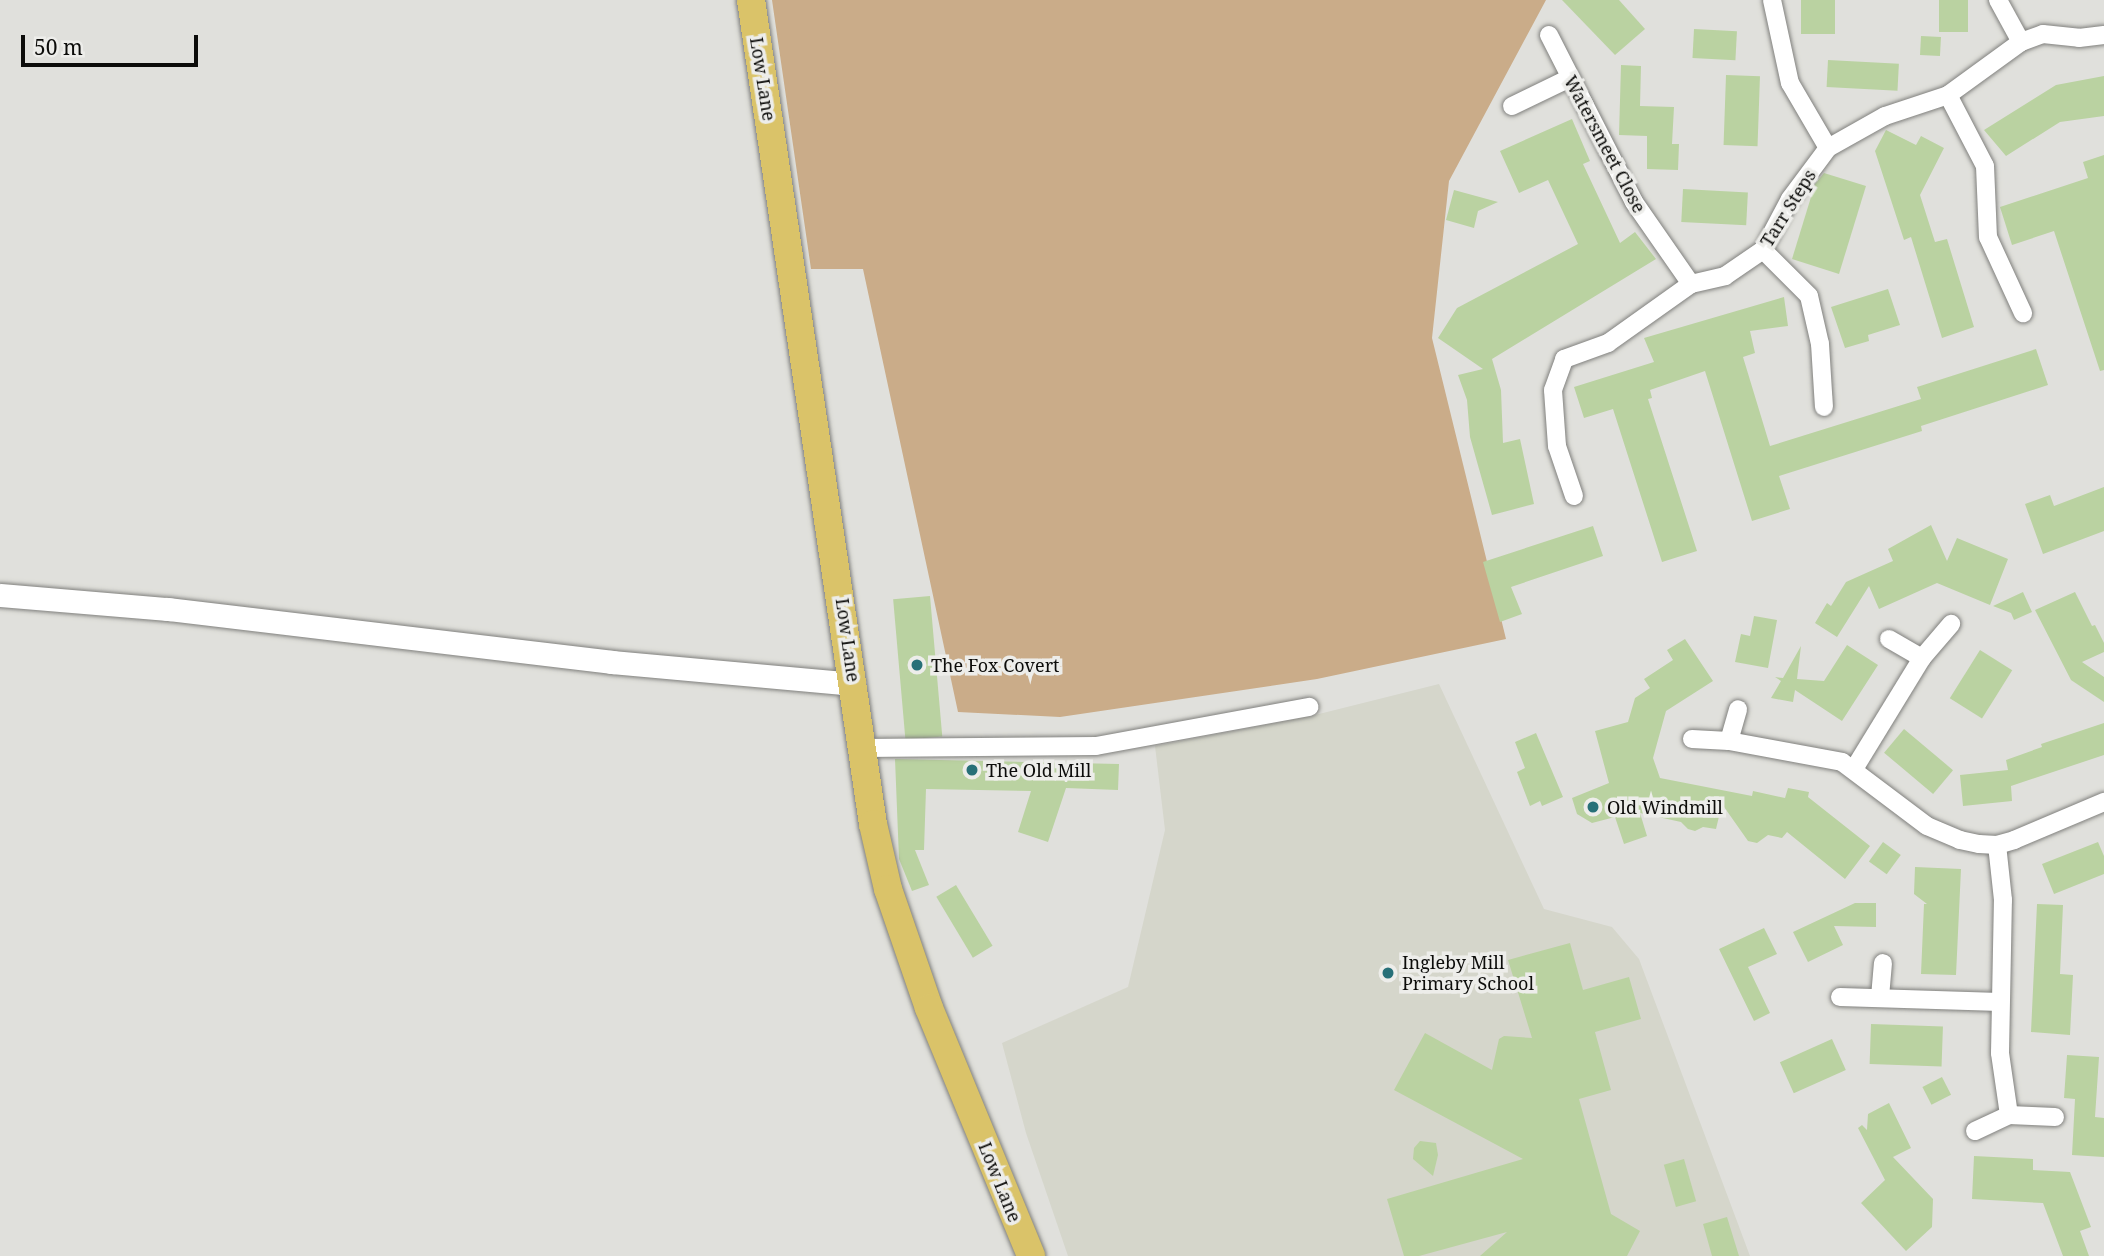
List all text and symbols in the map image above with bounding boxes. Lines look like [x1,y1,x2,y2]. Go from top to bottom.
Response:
scale bar [24,21,201,65]
text: 50 m [34,33,83,61]
street label: Low Lane [746,36,780,122]
street label: Watersmeet Close [1560,72,1650,216]
street label: Tarr Steps [1756,165,1820,251]
street label: Low Lane [831,597,865,683]
place label: The Fox Covert [931,654,1059,676]
marker: The Fox Covert [909,657,925,673]
place label: The Old Mill [986,759,1091,781]
marker: The Old Mill [964,762,980,778]
place label: Old Windmill [1607,796,1723,818]
marker: Old Windmill [1585,799,1601,815]
place label: Ingleby Mill Primary School [1402,952,1534,995]
marker: Ingleby Mill Primary School [1380,965,1396,981]
street label: Low Lane [974,1139,1026,1225]

